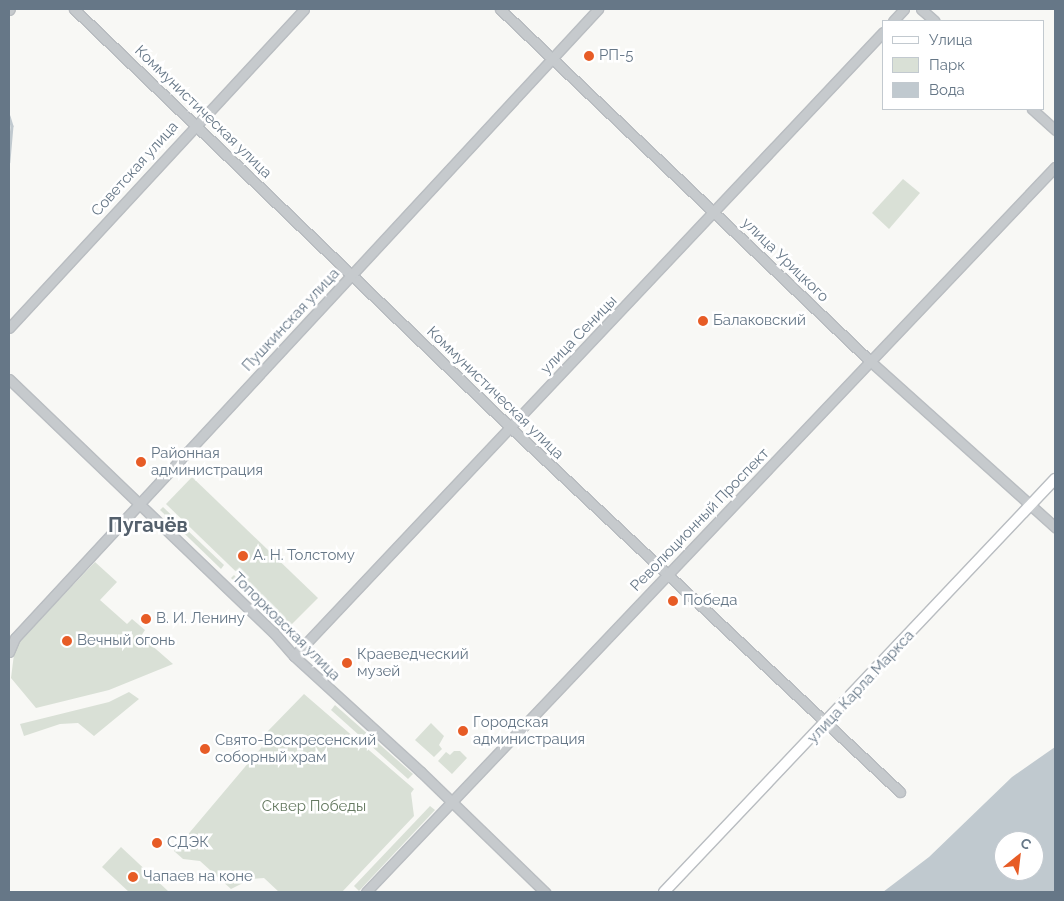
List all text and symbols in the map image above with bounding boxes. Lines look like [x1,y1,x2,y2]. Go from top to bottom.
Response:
legend [882,20,1044,110]
text: Улица [929,31,973,49]
street label: Коммунистическая улица [131,42,275,182]
place label: РП-5 [599,47,634,65]
marker: РП-5 [583,50,595,62]
text: Парк [929,56,965,74]
text: Вода [929,81,965,99]
street label: Советская улица [88,118,182,220]
street label: улица Урицкого [738,214,832,306]
street label: Пушкинская улица [239,265,343,375]
street label: улица Сеницы [537,292,621,378]
place label: Балаковский [713,312,806,330]
marker: Балаковский [697,315,709,327]
street label: Коммунистическая улица [423,323,567,463]
place label: Районная администрация [151,444,263,479]
street label: Революционный Проспект [627,445,773,595]
marker: Районная администрация [135,456,147,468]
district label: Пугачёв [108,513,188,537]
place label: А. Н. Толстому [253,547,355,565]
marker: А. Н. Толстому [237,550,249,562]
street label: Топорковская улица [228,569,344,685]
place label: Победа [683,592,737,610]
marker: Победа [667,595,679,607]
place label: В. И. Ленину [156,610,245,628]
marker: В. И. Ленину [140,613,152,625]
street label: улица Карла Маркса [804,627,918,747]
place label: Вечный огонь [77,632,175,650]
marker: Вечный огонь [61,635,73,647]
place label: Краеведческий музей [357,645,469,680]
marker: Краеведческий музей [341,657,353,669]
place label: Городская администрация [473,713,585,748]
marker: Городская администрация [457,725,469,737]
place label: Свято-Воскресенский соборный храм [215,731,376,766]
marker: Свято-Воскресенский соборный храм [199,743,211,755]
park label: Сквер Победы [262,798,366,816]
north arrow [994,831,1044,881]
place label: СДЭК [167,834,209,852]
text: С [1018,834,1034,853]
marker: СДЭК [151,837,163,849]
place label: Чапаев на коне [143,868,253,886]
marker: Чапаев на коне [127,871,139,883]

